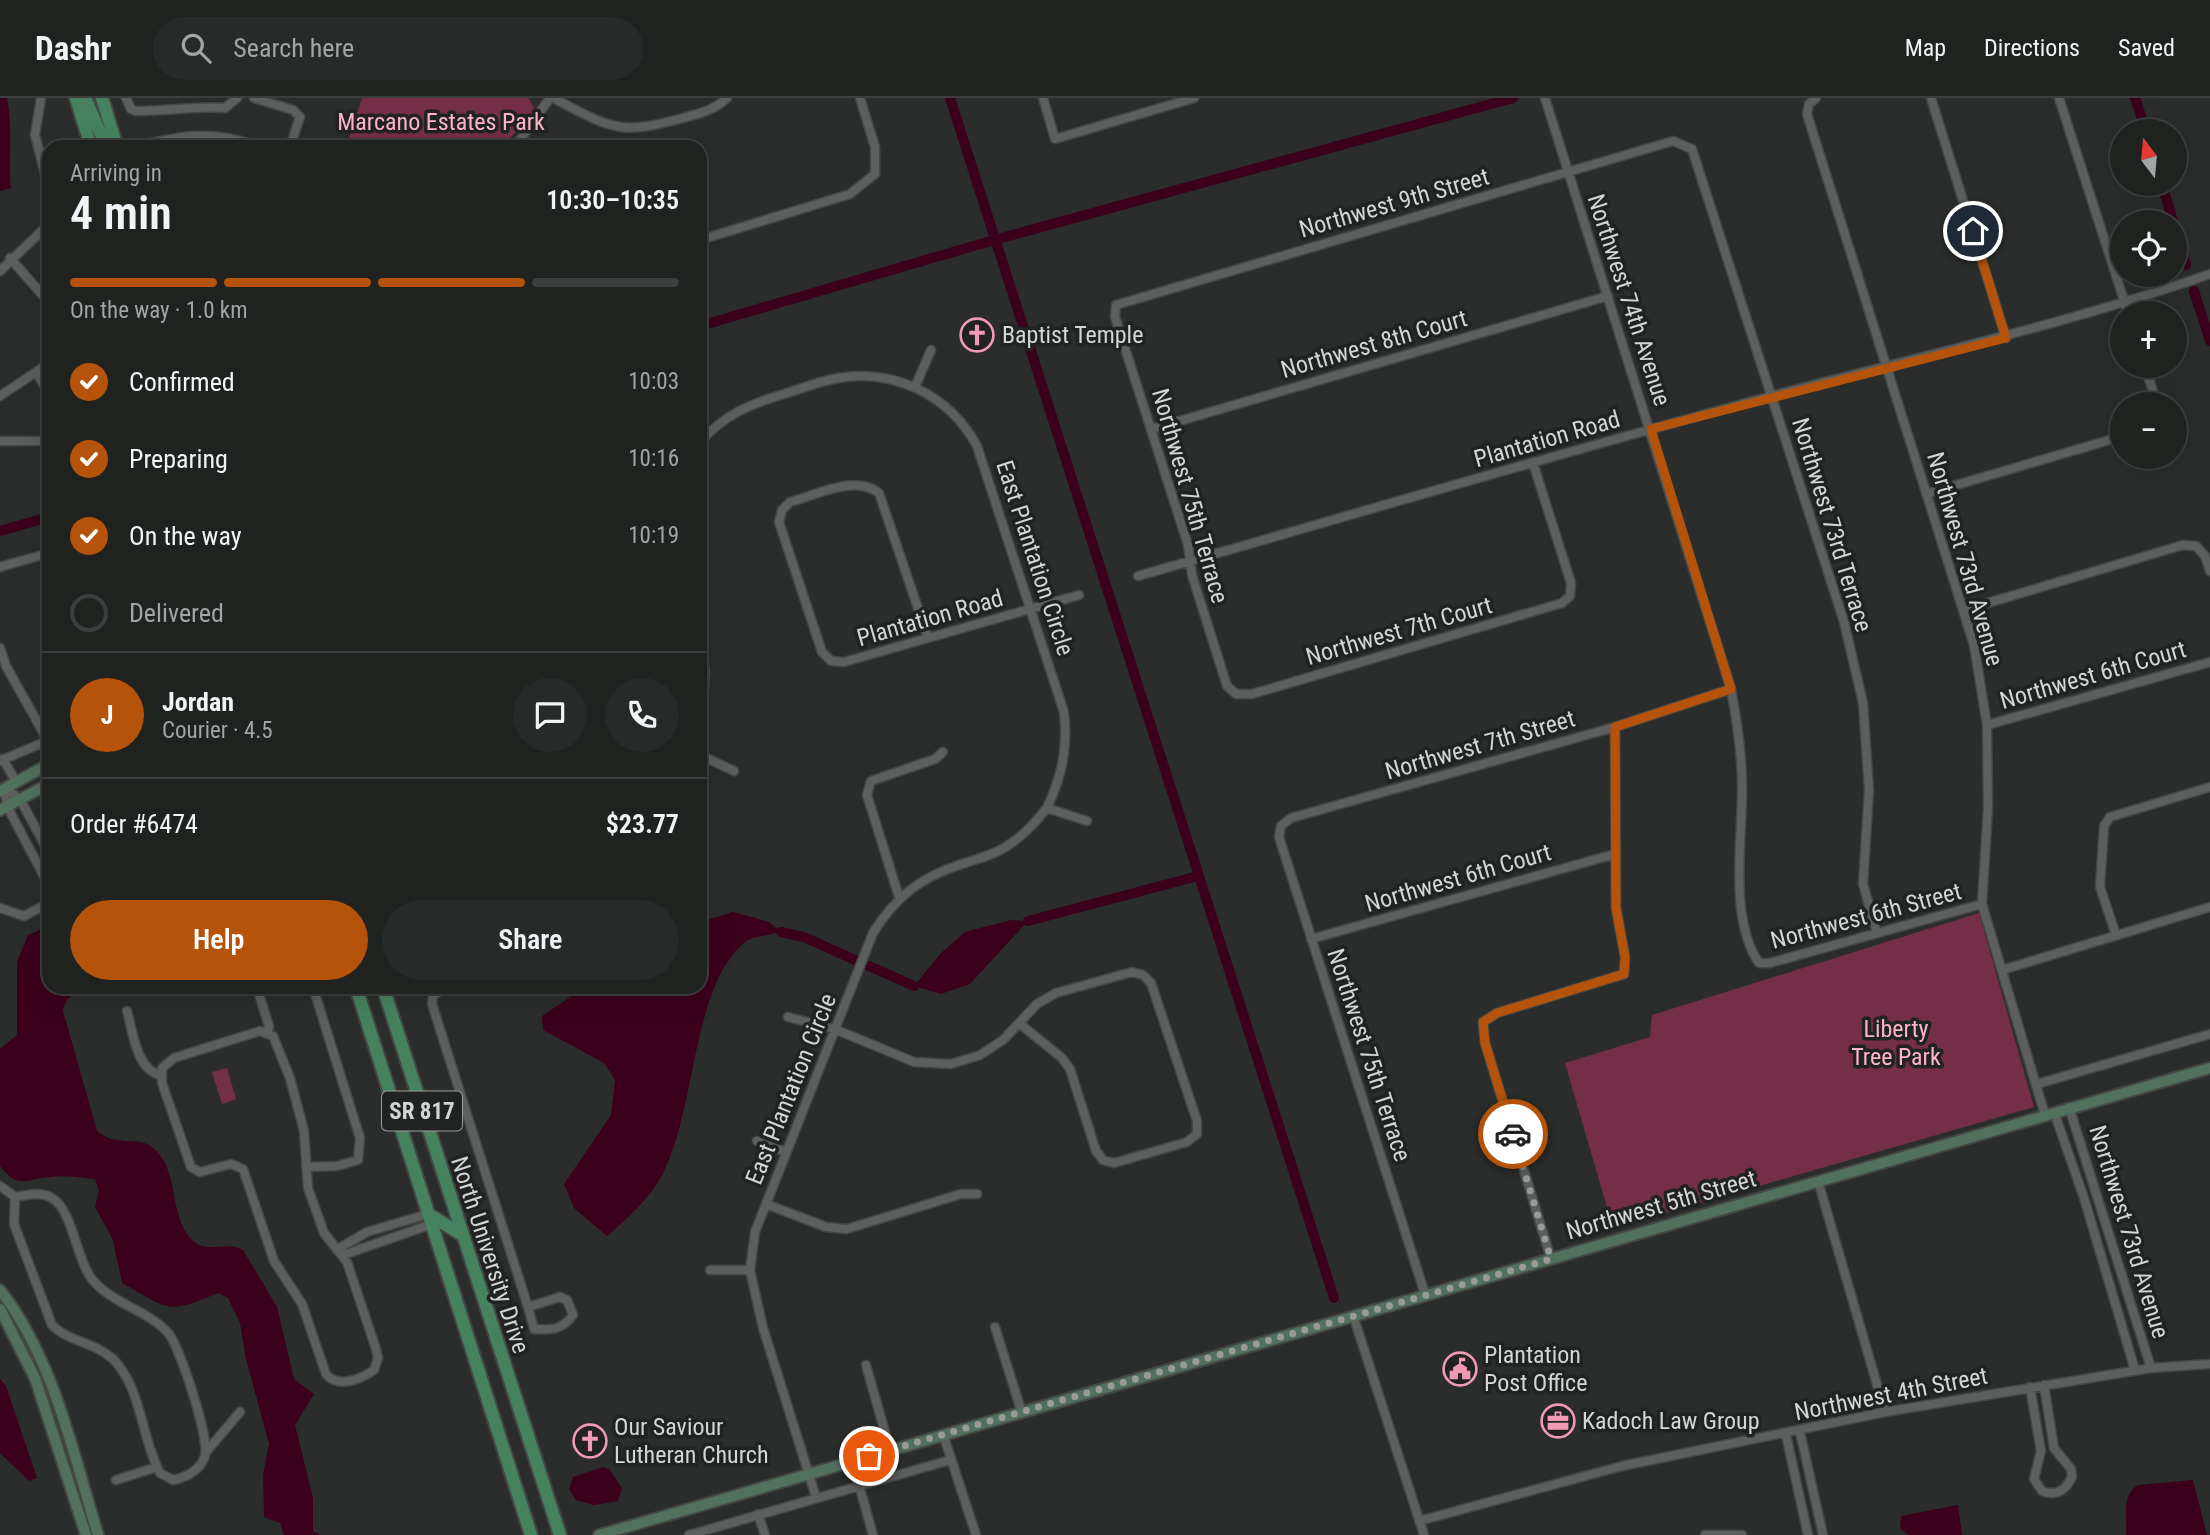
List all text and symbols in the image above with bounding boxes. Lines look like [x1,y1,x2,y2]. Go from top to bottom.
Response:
search box [153,17,643,80]
text: Dashr [35,29,111,68]
icon: search [177,29,215,67]
text: Search here [233,33,354,63]
text: Map [1905,34,1946,62]
text: Directions [1984,34,2080,62]
text: Saved [2118,34,2175,62]
park label: Marcano Estates Park [337,108,545,136]
north arrow [2110,119,2188,196]
map controls [2110,119,2187,469]
text: Arriving in [70,160,162,187]
street label: Northwest 9th Street [1296,163,1492,243]
text: 10:30–10:35 [546,185,679,215]
text: 4 min [70,186,172,240]
street label: Northwest 74th Avenue [1582,191,1676,409]
pin [1943,201,2003,261]
button: locate [2110,210,2187,287]
icon: home [1954,212,1992,250]
text: On the way · 1.0 km [70,297,248,324]
button: + [2110,301,2187,378]
street label: Northwest 8th Court [1278,304,1470,384]
church icon: Baptist Temple [958,316,996,354]
place label: Baptist Temple [1002,321,1143,349]
icon: check [70,363,108,401]
text: Confirmed [129,367,235,397]
text: 10:03 [628,368,679,395]
street label: Northwest 75th Terrace [1146,385,1234,607]
button: − [2110,392,2187,469]
street label: Plantation Road [1471,405,1623,473]
street label: Northwest 73rd Terrace [1786,415,1878,635]
icon: check [70,440,108,478]
text: Preparing [129,444,228,474]
text: 10:16 [628,445,679,472]
street label: Northwest 73rd Avenue [1921,449,2009,669]
street label: East Plantation Circle [990,457,1080,659]
icon: check [70,517,108,555]
text: On the way [129,521,242,551]
text: 10:19 [628,522,679,549]
street label: Plantation Road [854,584,1006,652]
street label: Northwest 7th Court [1303,591,1495,671]
text: Delivered [129,598,224,628]
street label: Northwest 6th Court [1997,635,2189,715]
button: chat [513,678,587,752]
button: phone [605,678,679,752]
text: Jordan [162,687,234,717]
text: J [101,700,113,730]
street label: Northwest 7th Street [1382,705,1578,785]
text: Courier · 4.5 [162,717,273,744]
text: Order #6474 [70,809,198,839]
text: $23.77 [606,809,679,839]
street label: Northwest 6th Court [1362,838,1554,918]
street label: Northwest 6th Street [1768,877,1964,955]
button: Help [70,900,368,980]
button: Share [382,900,679,980]
street label: Northwest 75th Terrace [1321,945,1417,1165]
street label: East Plantation Circle [740,989,842,1189]
park label: Liberty Tree Park [1851,1015,1941,1071]
road number: SR 817 [382,1092,462,1130]
courier [1478,1099,1548,1169]
icon: car [1494,1115,1532,1153]
street label: Northwest 73rd Avenue [2083,1122,2175,1342]
street label: North University Drive [445,1153,535,1357]
street label: Northwest 5th Street [1563,1165,1759,1245]
place label: Plantation Post Office [1484,1341,1587,1397]
public building icon: Plantation Post Office [1441,1350,1479,1388]
street label: Northwest 4th Street [1792,1362,1990,1426]
office icon: Kadoch Law Group [1539,1402,1577,1440]
place label: Kadoch Law Group [1582,1407,1759,1435]
place label: Our Saviour Lutheran Church [614,1413,768,1469]
church icon: Our Saviour Lutheran Church [571,1422,609,1460]
pin [839,1426,899,1486]
icon: bag [850,1437,888,1475]

